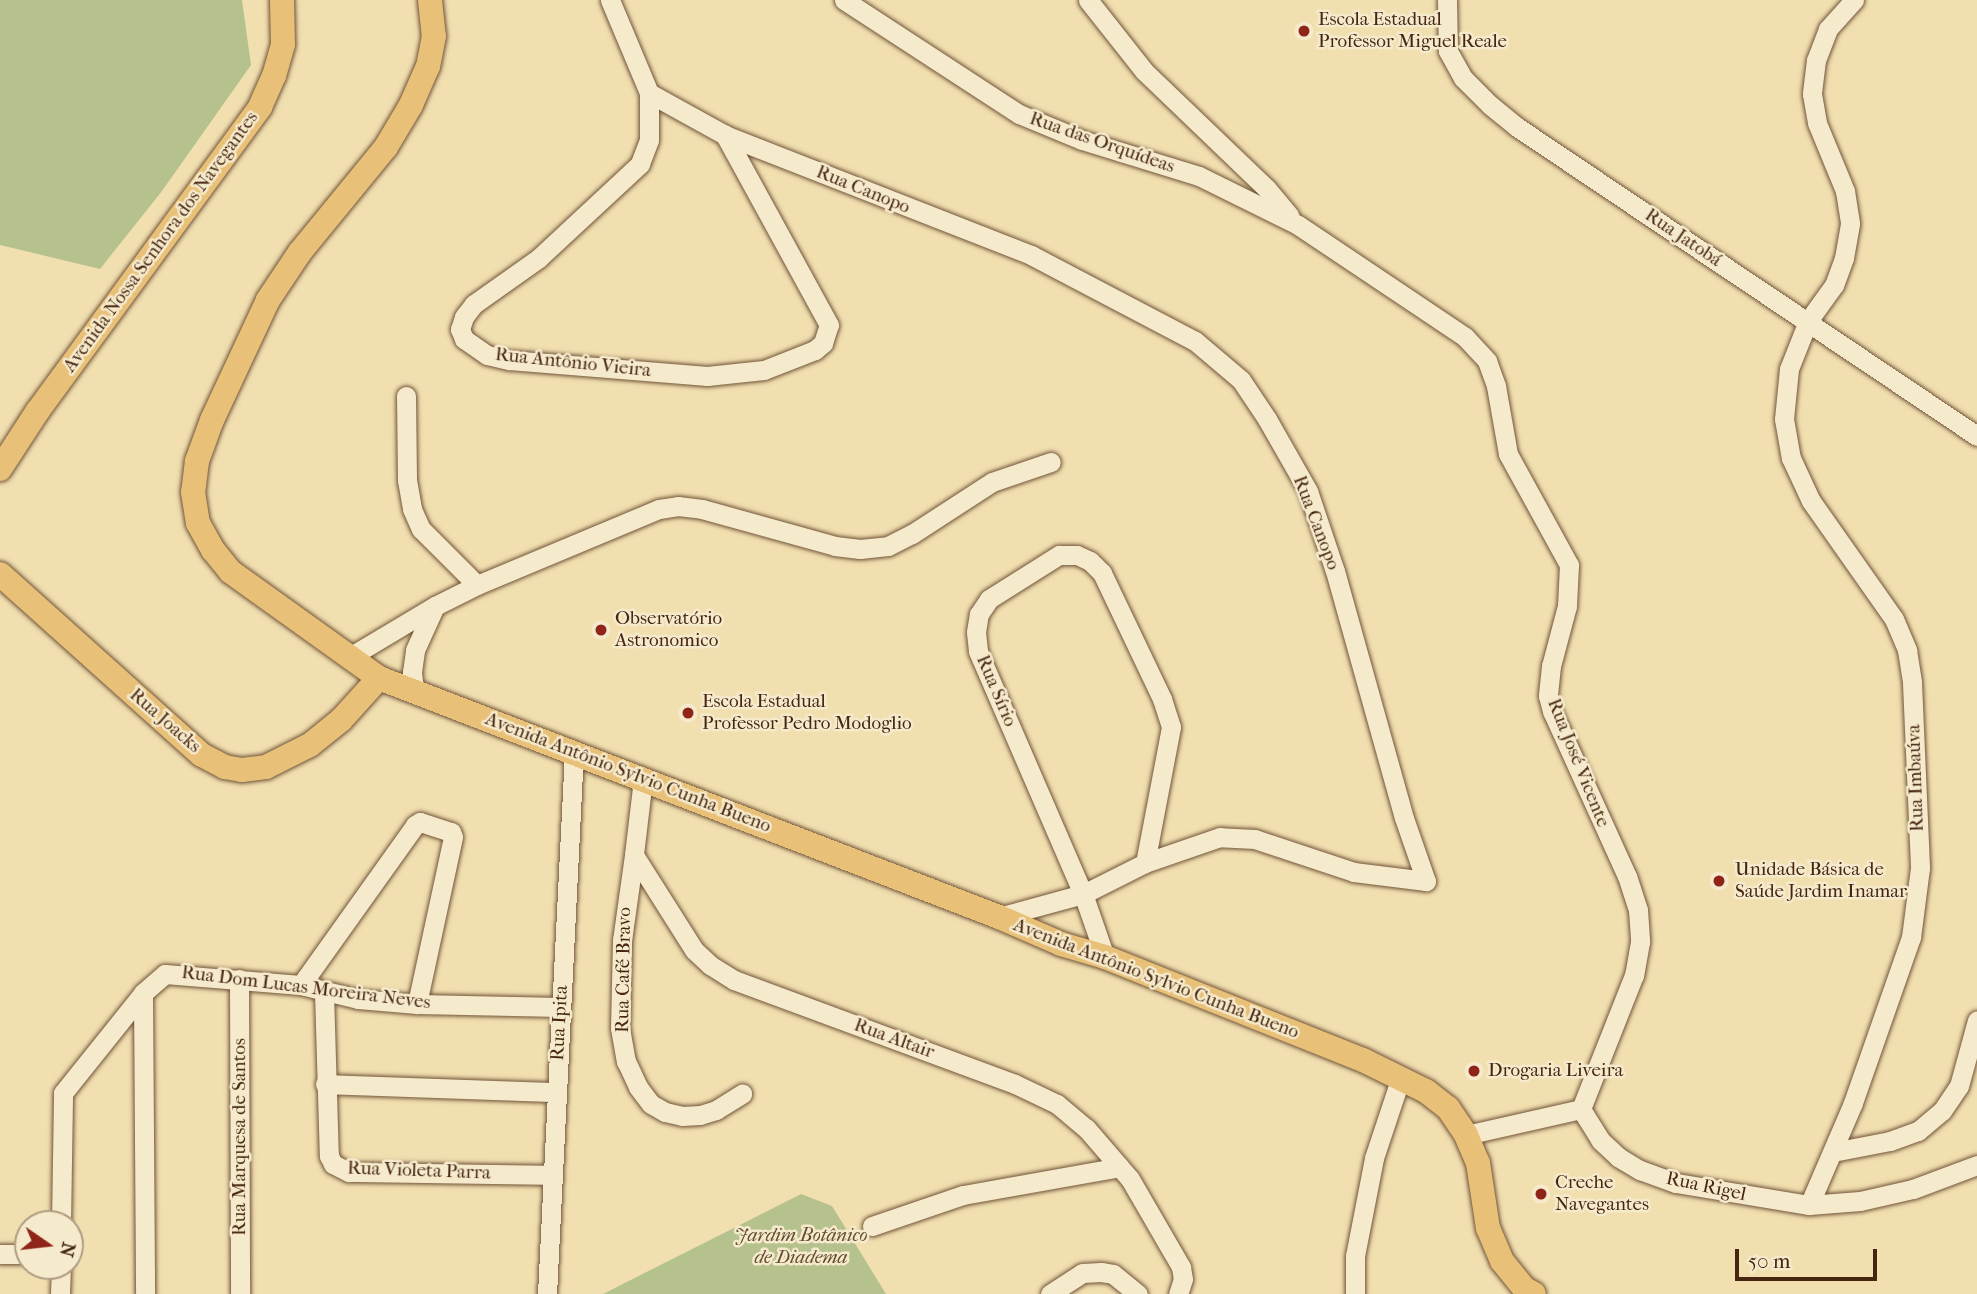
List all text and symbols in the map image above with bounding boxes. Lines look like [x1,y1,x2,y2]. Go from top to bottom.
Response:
place label: Escola Estadual Professor Miguel Reale [1318,9,1507,53]
marker: Escola Estadual Professor Miguel Reale [1296,23,1312,39]
street label: Avenida Nossa Senhora dos Navegantes [59,107,263,377]
street label: Rua das Orquídeas [1026,107,1178,179]
street label: Rua Canopo [813,161,913,219]
street label: Rua Jatobá [1640,204,1726,272]
street label: Rua Antônio Vieira [494,343,652,383]
street label: Rua Canopo [1288,473,1344,573]
place label: Observatório Astronomico [615,608,722,652]
marker: Observatório Astronomico [593,622,609,638]
street label: Rua Sírio [971,652,1021,730]
street label: Rua Joacks [125,684,205,758]
place label: Escola Estadual Professor Pedro Modoglio [702,691,912,735]
street label: Rua José Vicente [1542,695,1614,831]
marker: Escola Estadual Professor Pedro Modoglio [680,705,696,721]
street label: Avenida Antônio Sylvio Cunha Bueno [482,708,774,838]
street label: Rua Imbaúva [1903,724,1929,832]
place label: Unidade Básica de Saúde Jardim Inamar [1735,859,1907,903]
marker: Unidade Básica de Saúde Jardim Inamar [1709,871,1729,891]
street label: Rua Café Bravo [612,907,636,1033]
street label: Avenida Antônio Sylvio Cunha Bueno [1010,914,1302,1044]
street label: Rua Dom Lucas Moreira Neves [180,961,432,1015]
street label: Rua Ipita [547,985,573,1061]
street label: Rua Altair [851,1014,937,1064]
street label: Rua Marquesa de Santos [229,1038,251,1236]
place label: Drogaria Liveira [1488,1060,1623,1082]
marker: Drogaria Liveira [1466,1063,1482,1079]
street label: Rua Violeta Parra [347,1157,491,1185]
street label: Rua Rigel [1664,1167,1748,1207]
place label: Creche Navegantes [1555,1172,1649,1216]
marker: Creche Navegantes [1533,1186,1549,1202]
north arrow [14,1210,84,1280]
park label: Jardim Botânico de Diadema [734,1225,868,1269]
scale bar [1739,1234,1881,1278]
text: N [55,1240,80,1259]
text: 50 m [1748,1249,1791,1273]

